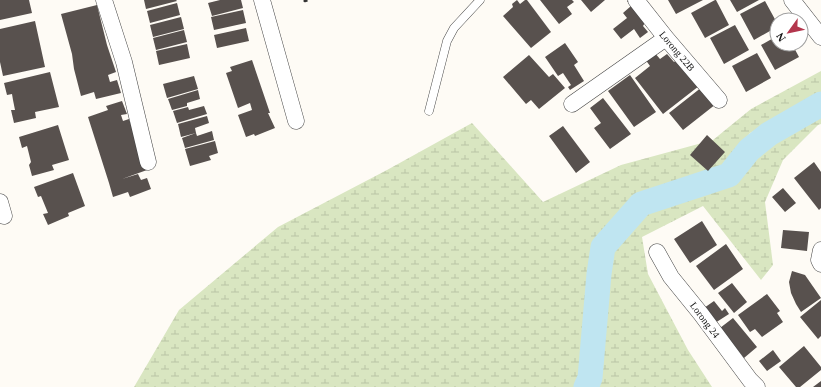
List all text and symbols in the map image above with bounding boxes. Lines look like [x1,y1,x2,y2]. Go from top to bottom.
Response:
north arrow [769,12,809,52]
street label: Lorong 22B [657,29,697,73]
text: N [773,31,788,44]
street label: Lorong 24 [688,300,722,340]

